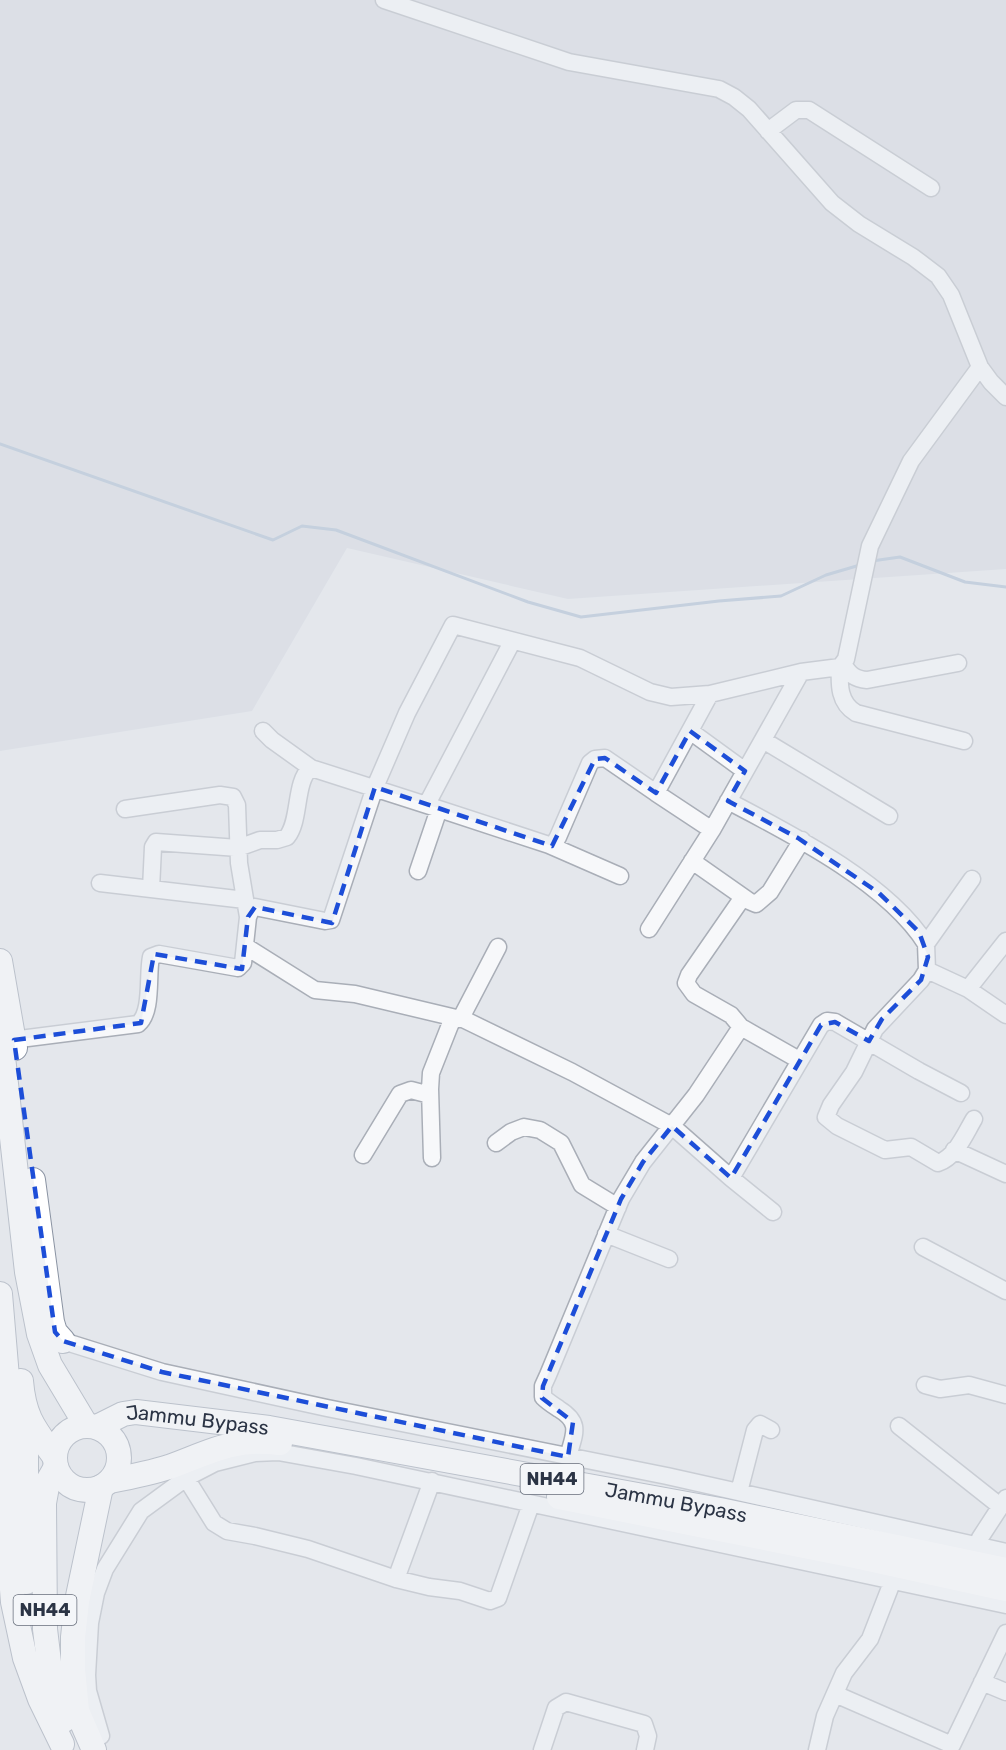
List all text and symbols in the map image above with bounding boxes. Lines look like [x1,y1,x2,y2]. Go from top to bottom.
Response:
street label: Jammu Bypass [124,1400,270,1440]
road number: NH44 [520,1464,584,1494]
street label: Jammu Bypass [603,1477,749,1527]
road number: NH44 [14,1595,76,1625]

